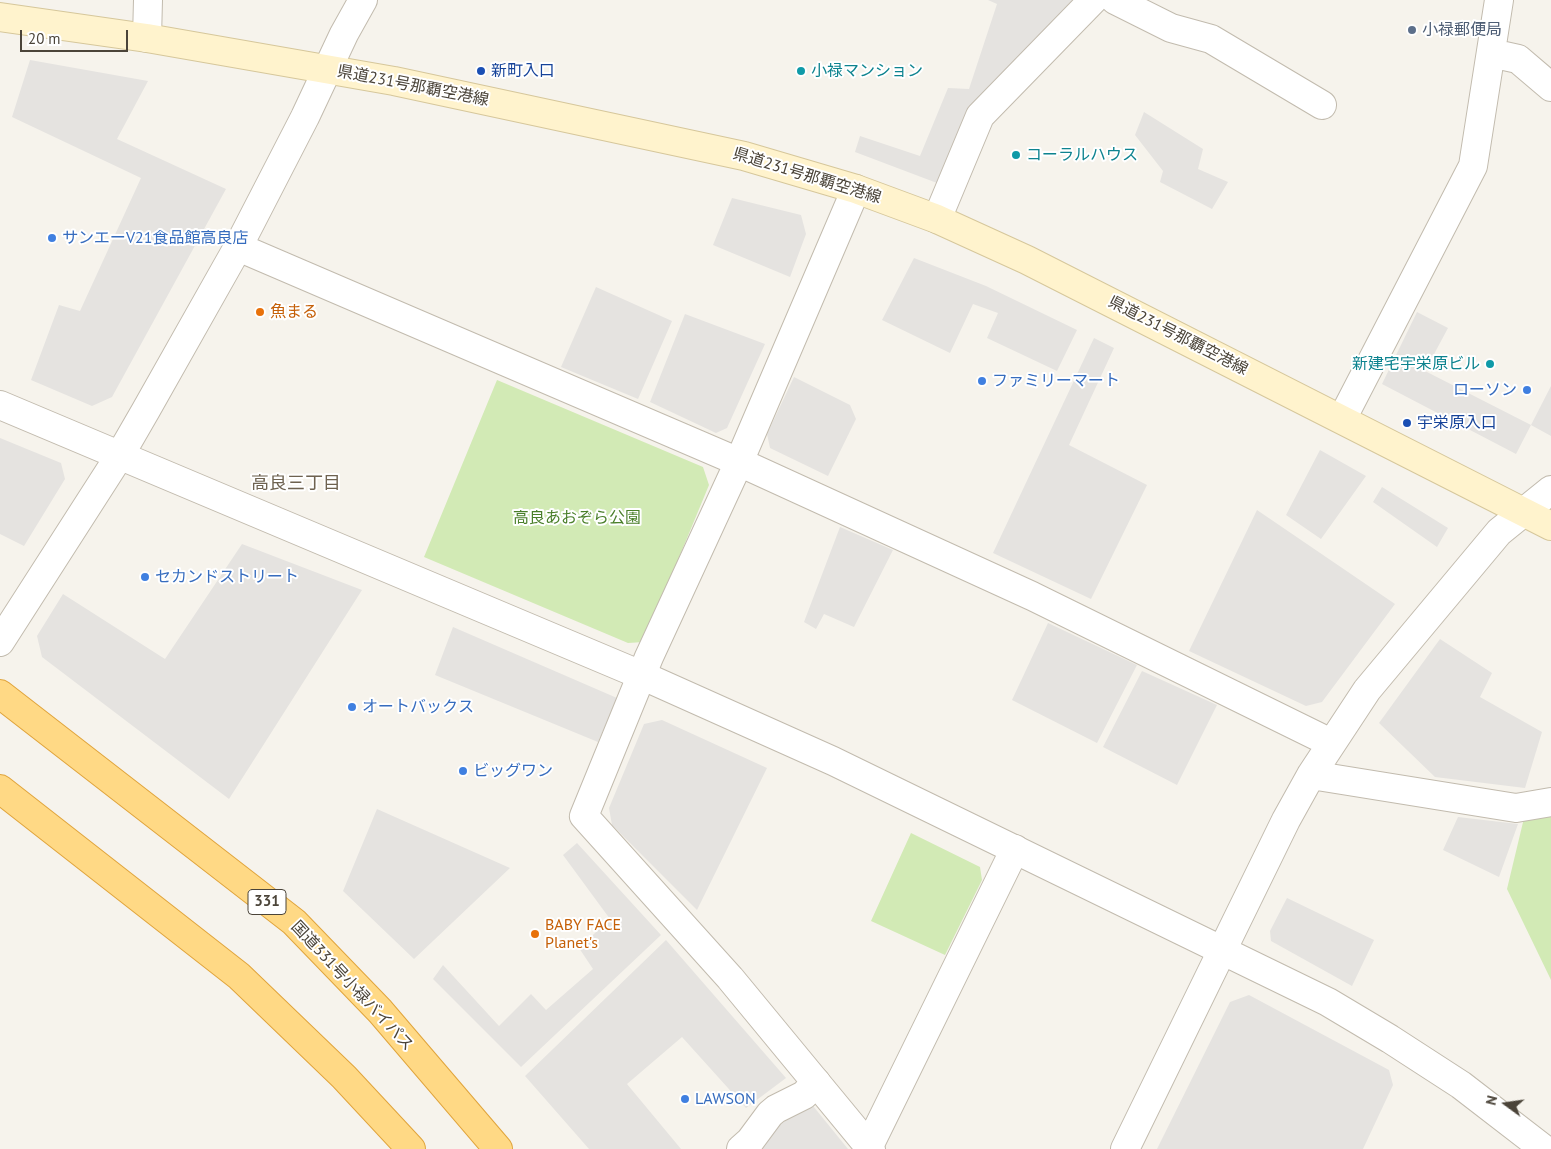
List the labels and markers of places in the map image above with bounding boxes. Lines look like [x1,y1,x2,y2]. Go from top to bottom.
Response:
place label: 小禄郵便局 [1422,20,1502,40]
marker: 小禄郵便局 [1406,24,1418,36]
place label: 新町入口 [491,61,555,81]
place label: 小禄マンション [811,61,923,81]
marker: 新町入口 [475,65,487,77]
marker: 小禄マンション [795,65,807,77]
place label: コーラルハウス [1026,145,1138,165]
marker: コーラルハウス [1010,149,1022,161]
place label: サンエーV21食品館高良店 [62,228,249,248]
marker: サンエーV21食品館高良店 [46,232,58,244]
place label: 魚まる [270,302,318,322]
marker: 魚まる [254,306,266,318]
place label: 新建宅宇栄原ビル [1352,354,1480,374]
marker: 新建宅宇栄原ビル [1484,358,1496,370]
place label: ファミリーマート [992,371,1120,391]
marker: ファミリーマート [976,375,988,387]
place label: ローソン [1453,380,1517,400]
marker: ローソン [1521,384,1533,396]
place label: 宇栄原入口 [1417,413,1497,433]
marker: 宇栄原入口 [1401,417,1413,429]
place label: セカンドストリート [155,567,299,587]
marker: セカンドストリート [139,571,151,583]
place label: オートバックス [362,697,474,717]
marker: オートバックス [346,701,358,713]
place label: ビッグワン [473,761,553,781]
marker: ビッグワン [457,765,469,777]
place label: BABY FACE Planet's [545,915,621,953]
marker: BABY FACE Planet's [529,928,541,940]
place label: LAWSON [695,1089,756,1109]
marker: LAWSON [679,1093,691,1105]

